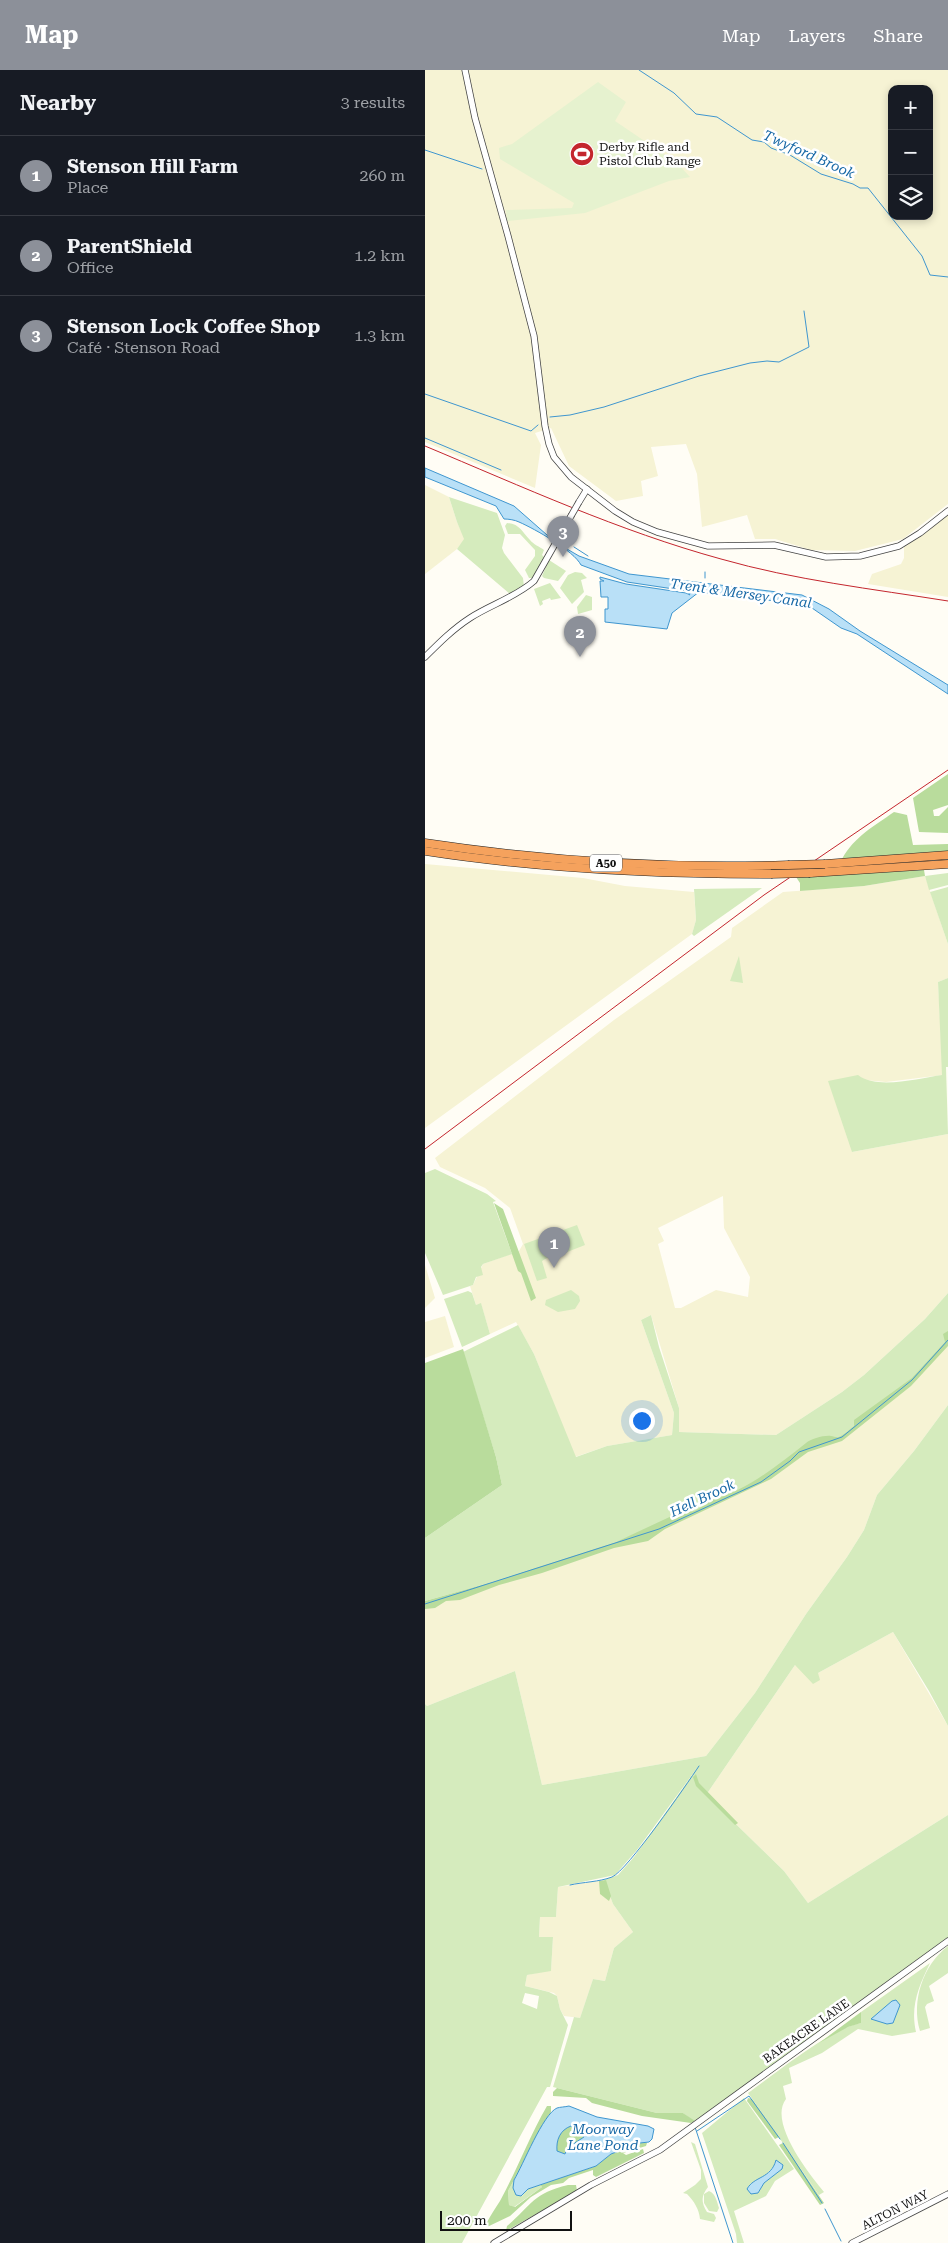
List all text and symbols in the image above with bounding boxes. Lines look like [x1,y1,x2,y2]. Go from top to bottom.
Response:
text: Map [25,21,79,49]
text: Map [722,25,761,46]
text: Layers [789,25,845,46]
text: Share [873,25,923,46]
map controls [888,85,933,220]
button: + [888,85,933,130]
text: Nearby [20,91,96,115]
text: 3 results [341,93,405,112]
water label: Twyford Brook [761,127,857,181]
button: − [888,130,933,175]
place label: Derby Rifle and Pistol Club Range [599,140,701,168]
sports icon: Derby Rifle and Pistol Club Range [569,141,595,167]
text: Stenson Hill Farm [67,155,238,178]
text: 1 [32,166,40,185]
text: 260 m [359,166,405,185]
button: layers [888,175,933,220]
text: Place [67,178,108,197]
text: ParentShield [67,235,192,258]
text: 2 [32,246,40,265]
text: 1.2 km [354,246,405,265]
text: Office [67,258,113,277]
text: Stenson Lock Coffee Shop [67,315,320,338]
text: 3 [32,326,40,345]
text: 1.3 km [354,326,405,345]
text: Café · Stenson Road [67,338,220,357]
pin: 3 [547,516,579,557]
water label: Trent & Mersey Canal [669,575,813,611]
pin: 2 [564,616,596,657]
road number: A50 [590,854,622,871]
pin: 1 [538,1227,570,1268]
your location [629,1408,655,1434]
water label: Hell Brook [666,1476,737,1520]
street label: BAKEACRE LANE [760,1996,852,2066]
water label: Moorway Lane Pond [567,2121,639,2153]
street label: ALTON WAY [859,2187,931,2233]
scale bar [440,2208,573,2231]
text: 200 m [447,2212,487,2228]

